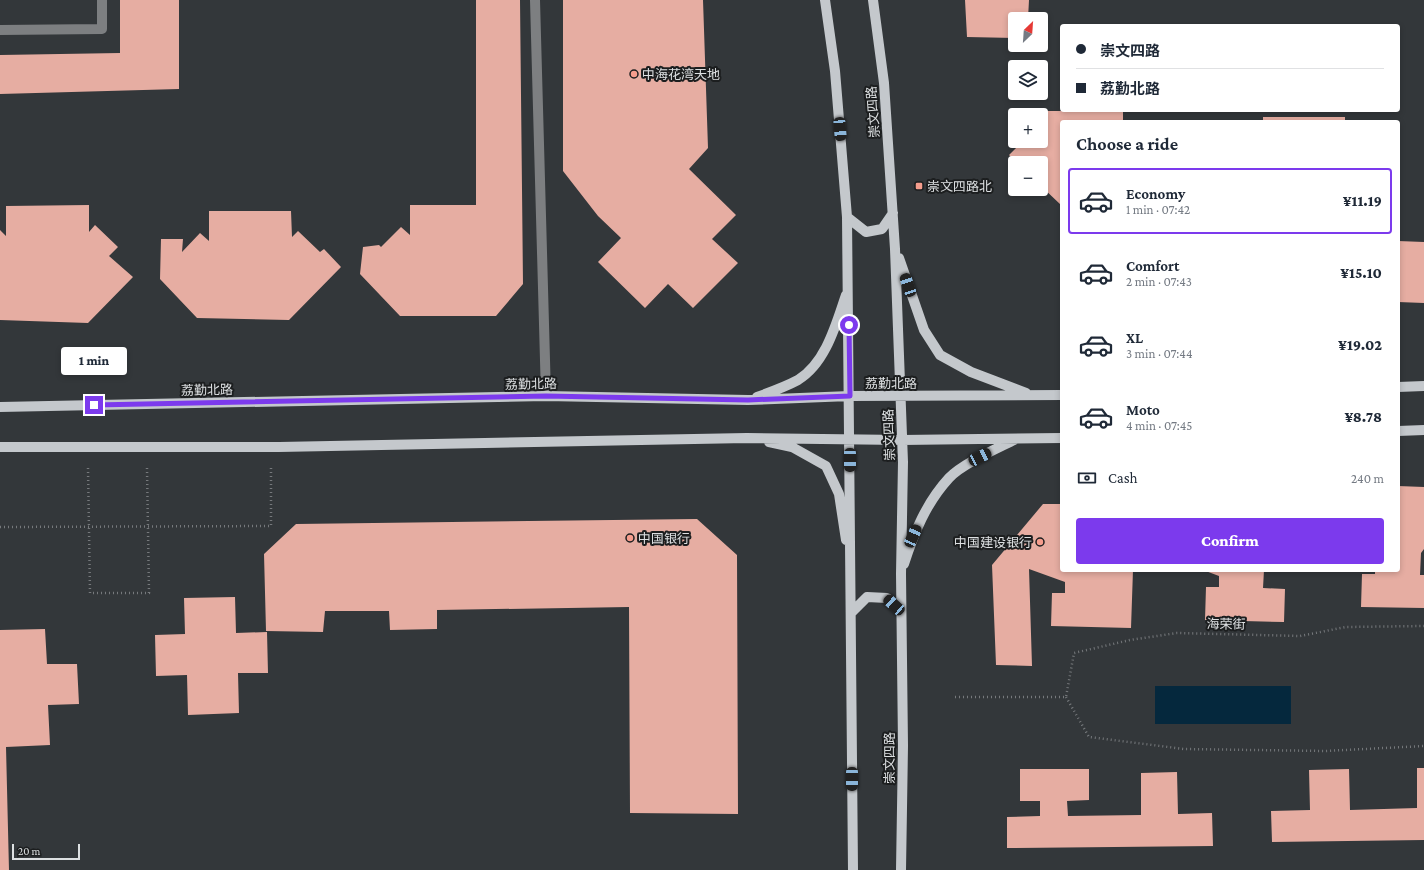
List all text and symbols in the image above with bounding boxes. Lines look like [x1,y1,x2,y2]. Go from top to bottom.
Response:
north arrow [1008,12,1048,52]
map controls [1008,12,1048,196]
text: 崇文四路 [1100,43,1160,59]
button: layers [1008,60,1048,100]
place label: 中海花湾天地 [642,67,720,82]
marker: 中海花湾天地 [629,69,639,79]
text: 荔勤北路 [1100,81,1160,97]
street label: 崇文四路 [864,86,882,138]
button: + [1008,108,1048,148]
car [833,117,847,141]
text: Choose a ride [1076,134,1178,154]
button: − [1008,156,1048,196]
place label: 崇文四路北 [927,179,992,194]
marker: 崇文四路北 [914,181,924,191]
icon: car [1078,183,1114,219]
text: Economy [1126,186,1185,202]
text: ¥11.19 [1343,193,1382,209]
text: 1 min · 07:42 [1126,202,1190,217]
icon: car [1078,255,1114,291]
text: Comfort [1126,258,1180,274]
text: ¥15.10 [1340,265,1382,281]
car [898,272,918,298]
text: 2 min · 07:43 [1126,274,1192,289]
route start [840,316,858,334]
icon: car [1078,327,1114,363]
text: XL [1126,330,1143,346]
text: ¥19.02 [1338,337,1382,353]
text: 3 min · 07:44 [1126,346,1193,361]
callout: 1 min [61,347,127,375]
text: 1 min [79,353,109,368]
street label: 荔勤北路 [505,376,557,392]
street label: 荔勤北路 [865,376,917,391]
street label: 荔勤北路 [181,382,233,398]
route end [85,396,103,414]
icon: car [1078,399,1114,435]
text: Moto [1126,402,1160,418]
street label: 崇文四路 [881,409,897,461]
text: ¥8.78 [1344,409,1382,425]
text: 4 min · 07:45 [1126,418,1192,433]
car [967,446,993,468]
car [844,448,856,472]
icon: cash [1076,467,1098,489]
text: Cash [1108,470,1138,486]
text: 240 m [1351,471,1384,486]
button: Confirm [1076,518,1384,564]
car [903,523,923,549]
place label: 中国银行 [638,531,690,546]
marker: 中国银行 [625,533,635,543]
place label: 中国建设银行 [954,535,1032,550]
marker: 中国建设银行 [1035,537,1045,547]
car [881,593,907,617]
street label: 海荣街 [1206,616,1246,632]
street label: 崇文四路 [882,732,897,784]
car [846,767,858,791]
scale bar [12,842,80,861]
text: 20 m [18,845,40,857]

